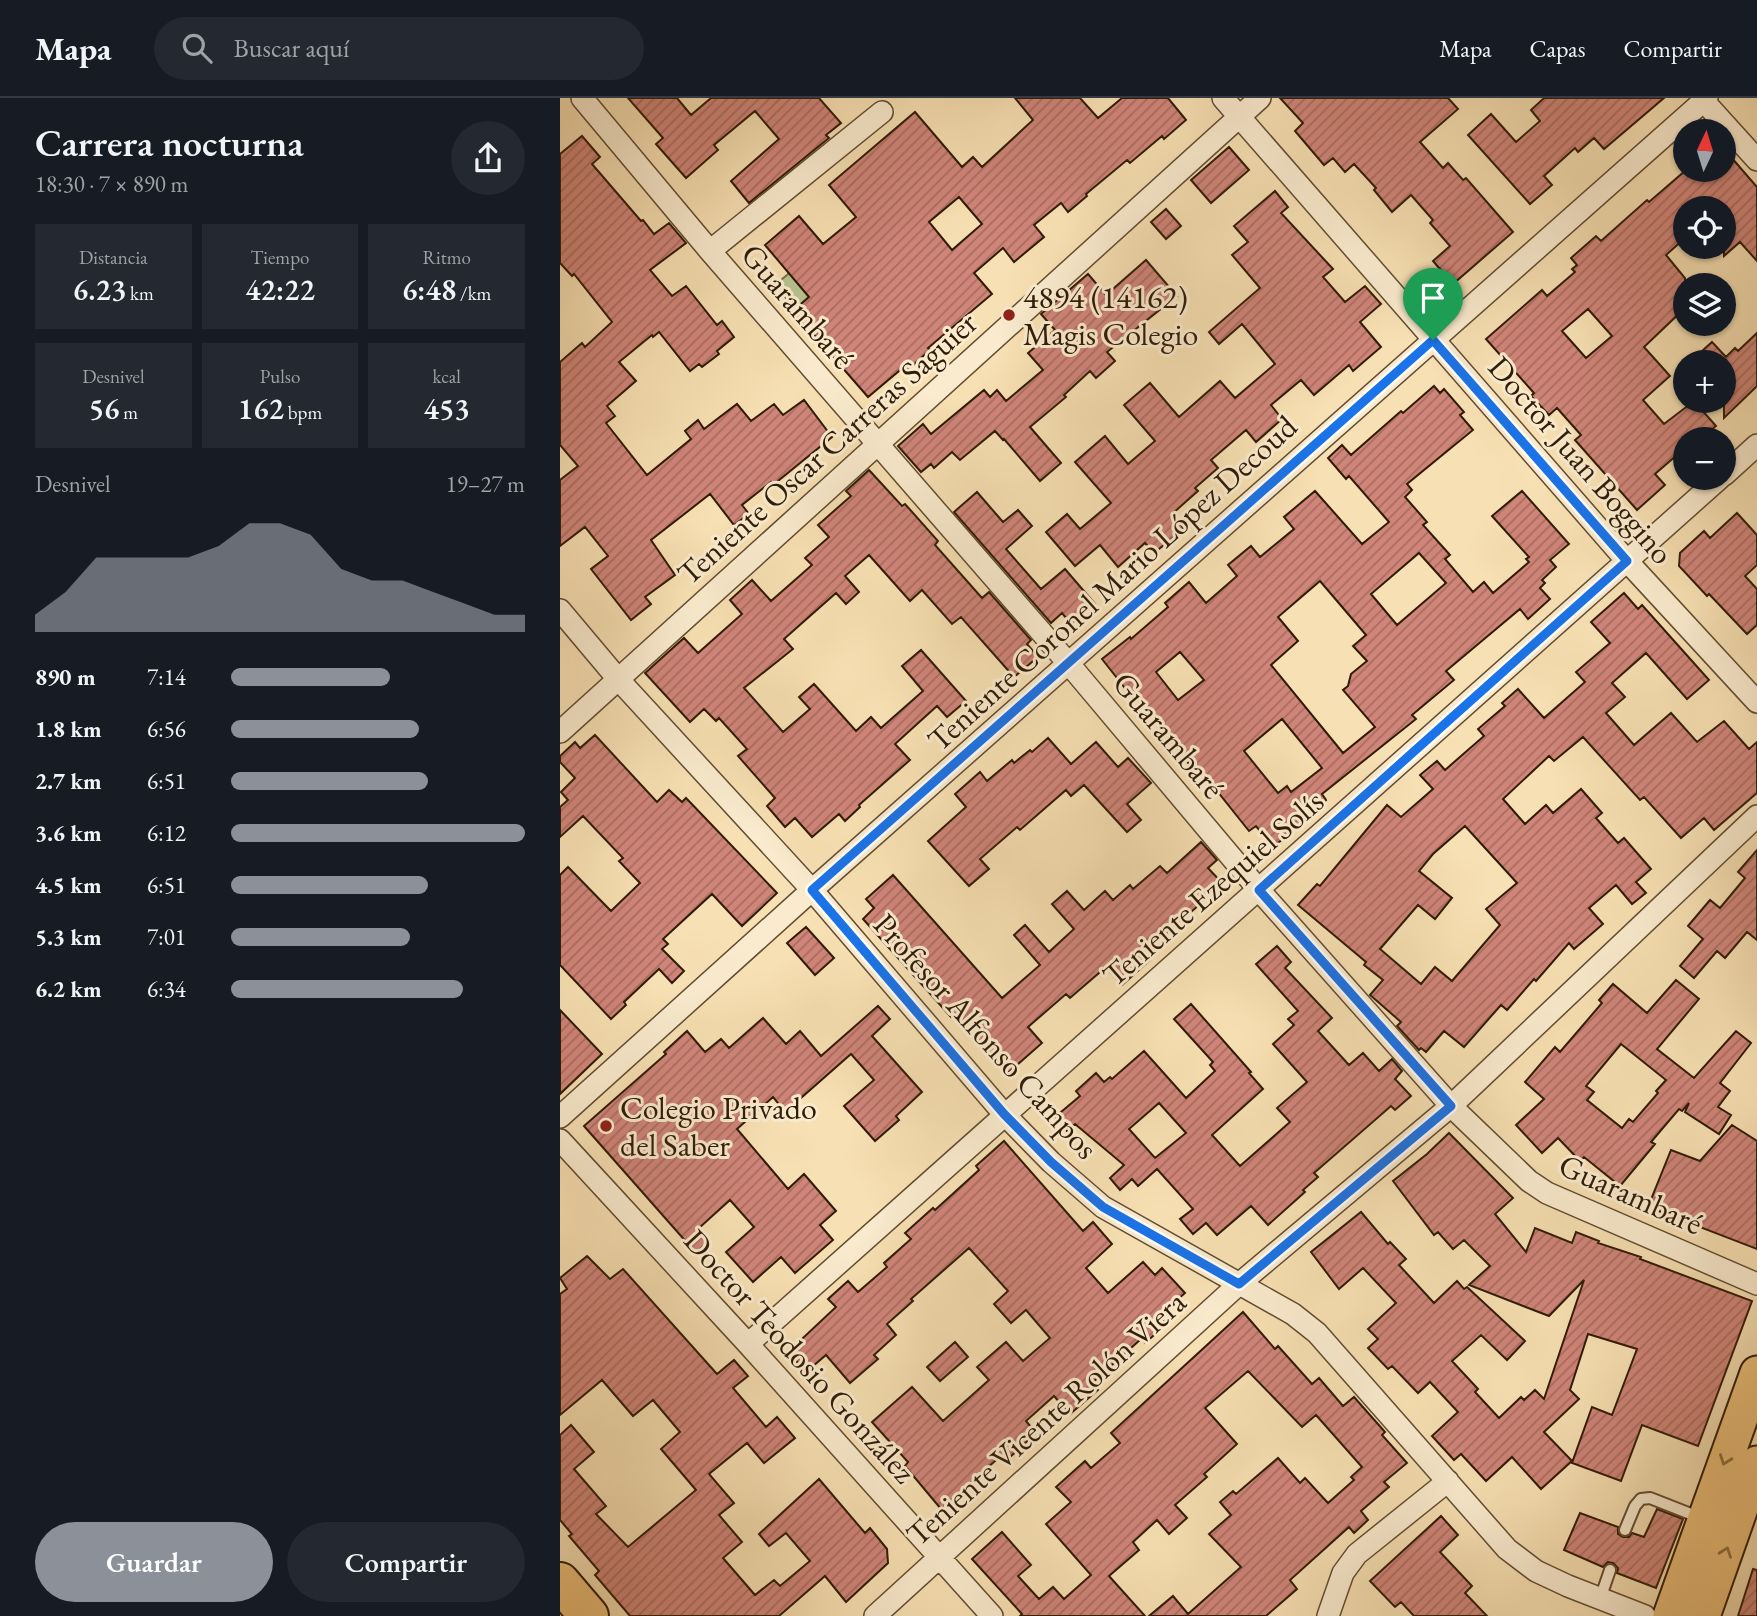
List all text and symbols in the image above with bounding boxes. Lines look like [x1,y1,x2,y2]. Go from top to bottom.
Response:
search box [154,17,644,80]
text: Mapa [35,27,112,70]
icon: search [178,29,216,67]
text: Buscar aquí [234,31,349,65]
text: Mapa [1439,33,1491,64]
text: Capas [1529,33,1585,64]
text: Compartir [1623,33,1722,64]
text: Carrera nocturna [35,118,304,167]
north arrow [1673,119,1736,182]
map controls [1673,119,1736,490]
button: share [451,121,525,195]
text: 18:30 · 7 × 890 m [35,169,188,199]
button: locate [1673,196,1736,259]
street label: Guarambaré [732,234,864,378]
text: Distancia [79,245,148,270]
text: Tiempo [251,245,309,270]
text: Ritmo [422,245,471,270]
pin [1403,268,1463,340]
text: 6.23 [73,270,126,309]
text: 42:22 [245,270,315,309]
text: 6:48 [402,270,456,309]
button: layers [1673,273,1736,336]
place label: 4894 (14162) Magis Colegio [1023,276,1198,355]
icon: arrive [1414,279,1452,317]
text: km [126,281,154,306]
text: /km [456,281,491,306]
street label: Teniente Oscar Carreras Saguier [668,302,986,594]
marker: 4894 (14162) Magis Colegio [1001,307,1017,323]
street label: Doctor Juan Boggino [1479,347,1683,573]
button: + [1673,350,1736,413]
text: Desnivel [82,364,145,389]
text: Pulso [260,364,300,389]
text: kcal [432,364,461,389]
text: 56 [89,389,119,428]
text: 162 [238,389,284,428]
text: 453 [424,389,470,428]
text: m [119,400,138,425]
text: bpm [284,400,322,425]
street label: Teniente Coronel Mario López Decoud [918,405,1306,760]
button: − [1673,427,1736,490]
text: Desnivel [35,469,111,499]
text: 19–27 m [446,469,525,499]
text: 890 m [35,662,96,692]
text: 7:14 [147,662,186,692]
street label: Guarambaré [1104,663,1234,807]
text: 1.8 km [35,714,102,744]
text: 6:56 [147,714,186,744]
text: 2.7 km [35,766,102,796]
text: 6:51 [147,766,186,796]
street label: Teniente Ezequiel Solís [1094,780,1332,996]
text: 3.6 km [35,818,102,848]
text: 6:12 [147,818,186,848]
text: 4.5 km [35,870,102,900]
text: 6:51 [147,870,186,900]
street label: Profesor Alfonso Campos [864,904,1108,1168]
text: 5.3 km [35,922,102,952]
text: 7:01 [147,922,186,952]
text: 6.2 km [35,974,102,1004]
text: 6:34 [147,974,186,1004]
place label: Colegio Privado del Saber [620,1087,817,1166]
marker: Colegio Privado del Saber [598,1118,614,1134]
street label: Guarambaré [1553,1144,1709,1244]
street label: Doctor Teodosio González [675,1220,925,1492]
street label: Teniente Vicente Rolón Viera [897,1281,1195,1555]
one-way arrow [1719,1453,1733,1465]
button: Guardar [35,1522,273,1602]
button: Compartir [287,1522,525,1602]
one-way arrow [1718,1546,1732,1558]

